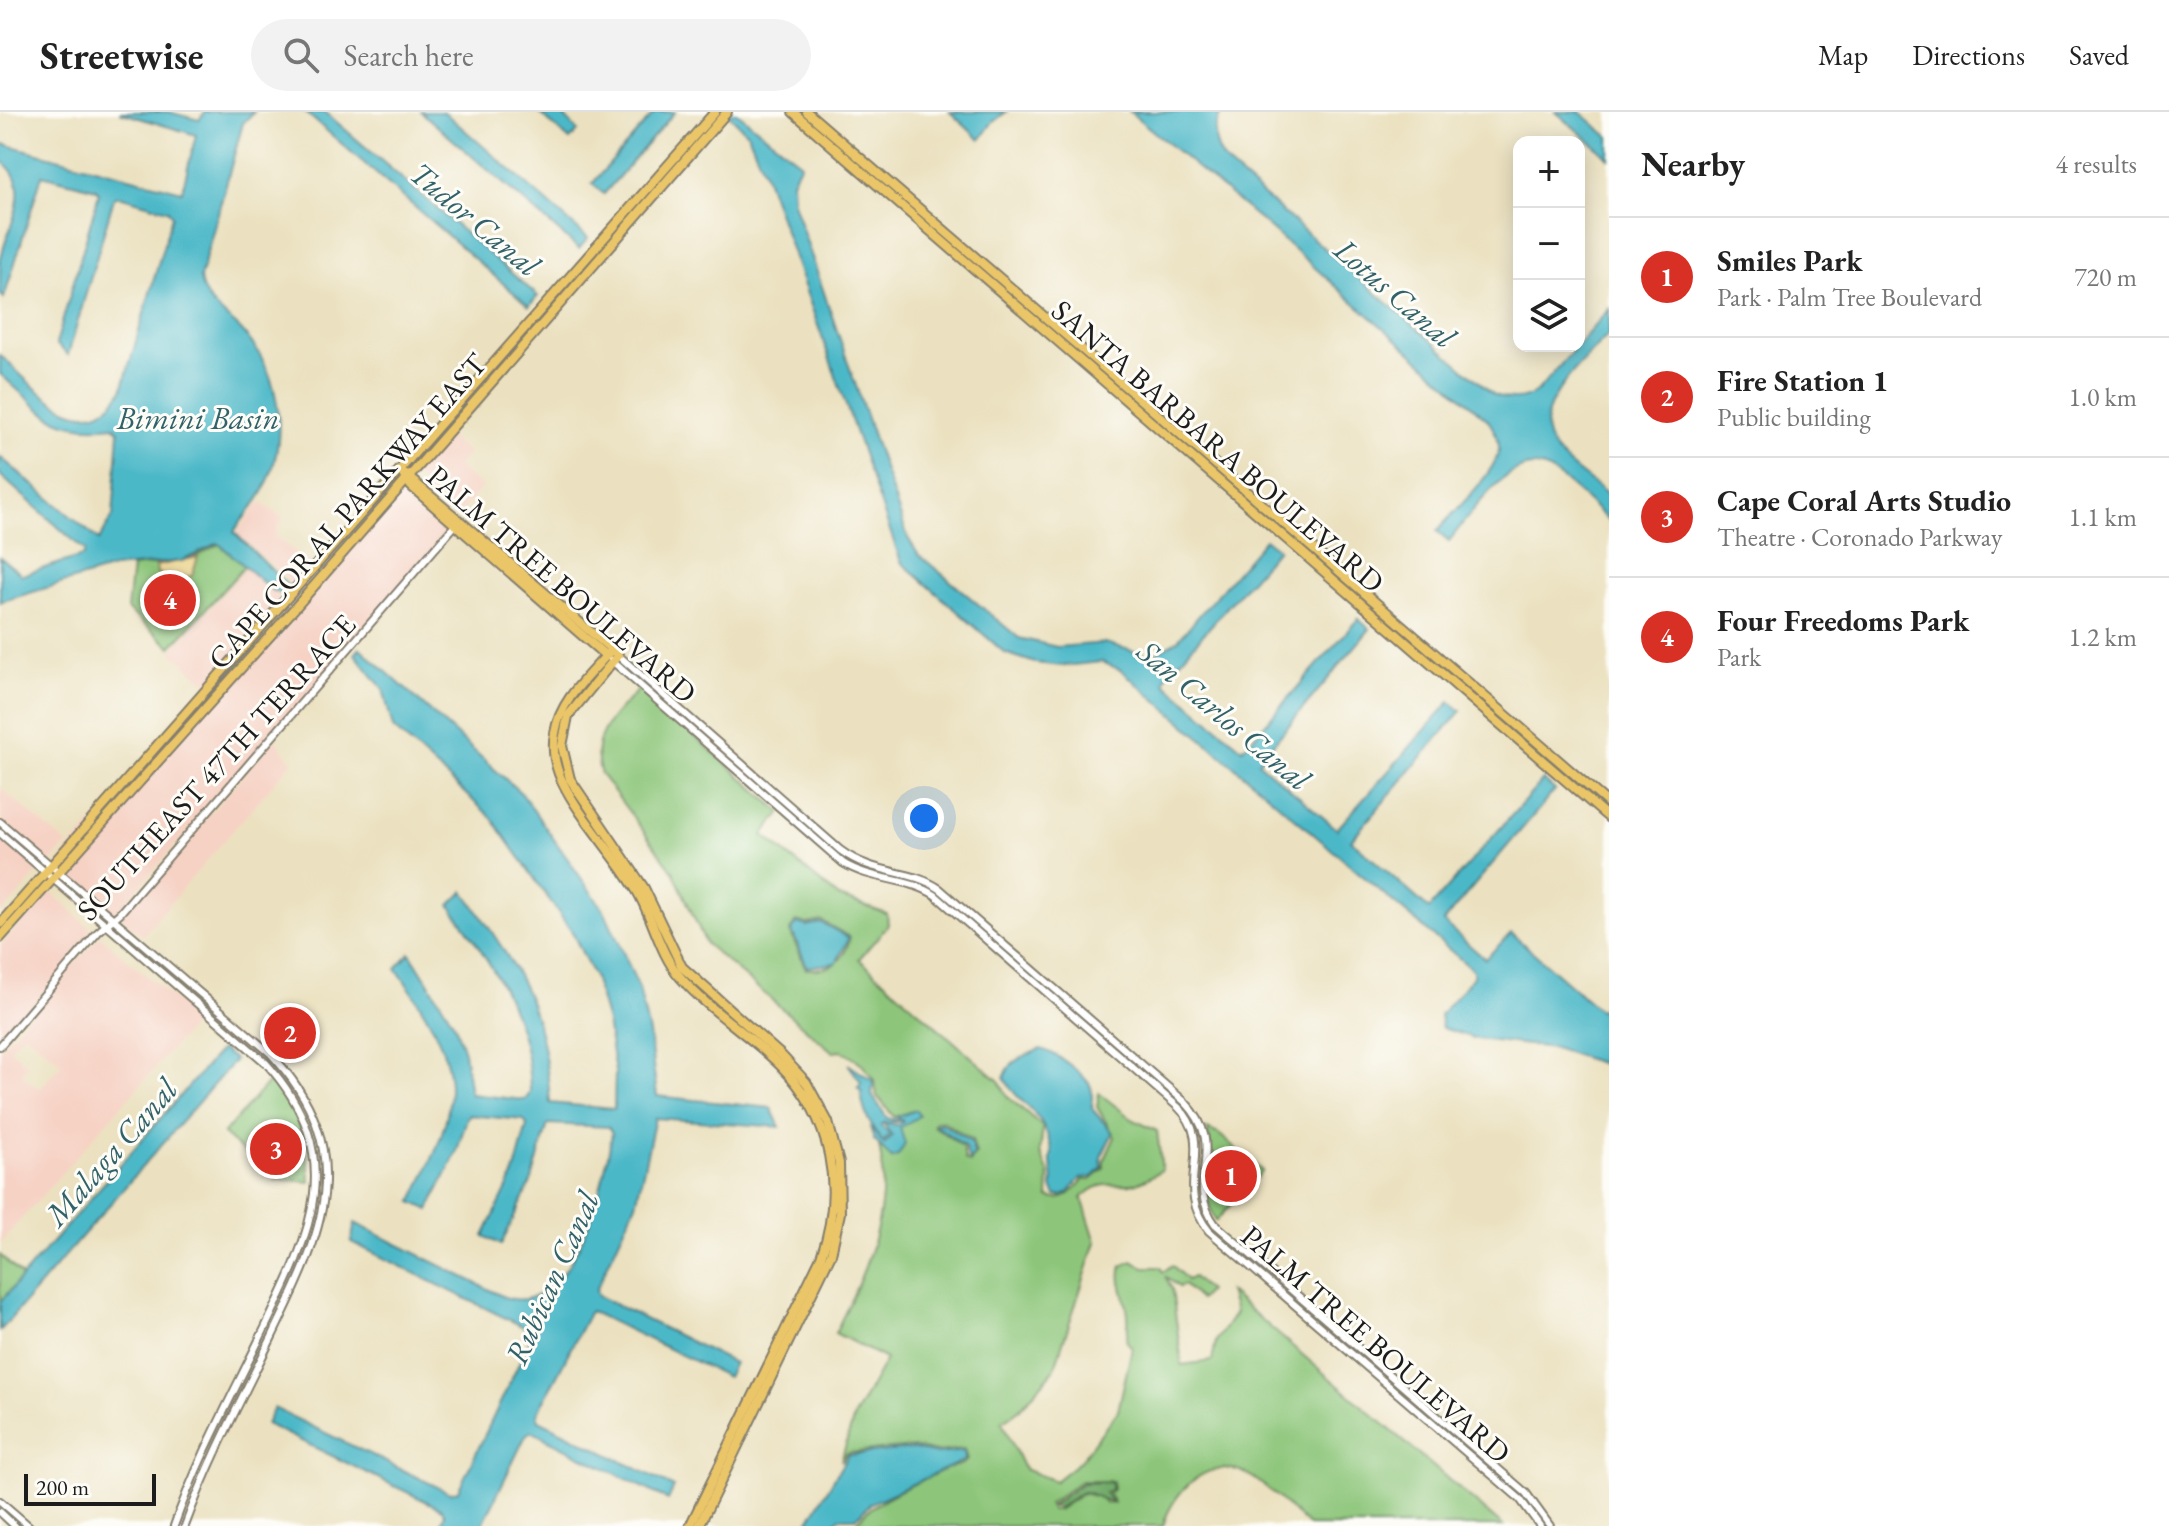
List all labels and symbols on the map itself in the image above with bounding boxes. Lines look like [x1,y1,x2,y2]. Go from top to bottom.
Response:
water label: Tudor Canal [401,152,549,286]
water label: Lotus Canal [1325,228,1465,358]
street label: SANTA BARBARA BOULEVARD [1044,291,1392,601]
street label: CAPE CORAL PARKWAY EAST [199,344,496,677]
water label: Bimini Basin [116,397,279,439]
street label: PALM TREE BOULEVARD [419,456,705,712]
pin: 4 [144,570,196,630]
street label: SOUTHEAST 47TH TERRACE [68,605,364,928]
water label: San Carlos Canal [1128,630,1320,800]
your location [904,798,944,838]
pin: 2 [264,1003,316,1063]
water label: Malaga Canal [34,1069,187,1236]
pin: 3 [250,1119,302,1179]
pin: 1 [1205,1146,1257,1206]
water label: Rubican Canal [495,1184,609,1371]
street label: PALM TREE BOULEVARD [1233,1216,1519,1472]
scale bar [24,1470,156,1506]

